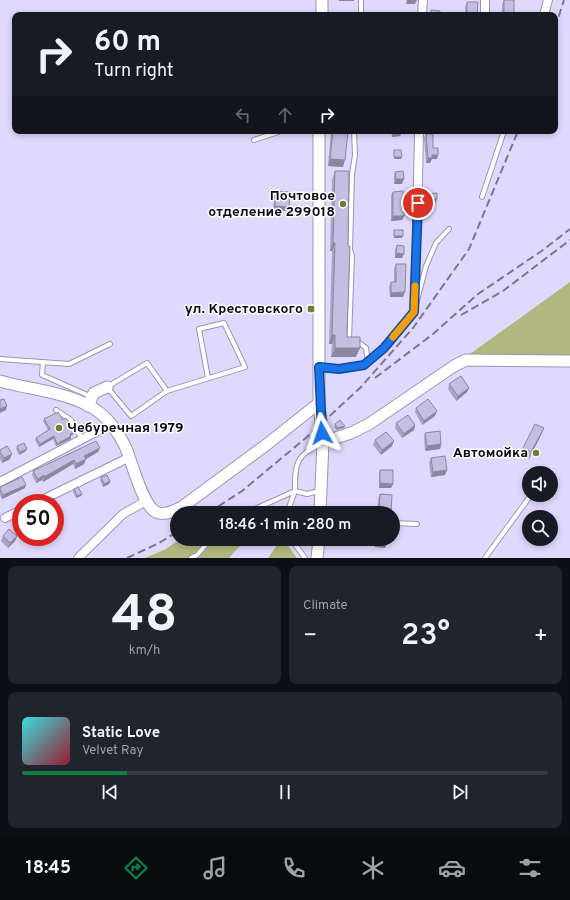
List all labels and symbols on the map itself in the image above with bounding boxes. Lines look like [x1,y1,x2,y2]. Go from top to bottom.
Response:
pin [401,186,435,220]
place label: Почтовое отделение 299018 [208,188,335,221]
marker: Почтовое отделение 299018 [338,199,348,209]
place label: ул. Крестовского [185,301,303,318]
marker: ул. Крестовского [306,304,316,314]
position arrow [301,412,343,454]
place label: Чебуречная 1979 [67,420,184,437]
marker: Чебуречная 1979 [54,423,64,433]
place label: Автомойка [453,445,528,462]
marker: Автомойка [531,448,541,458]
speed limit sign: 50 [12,494,64,546]

